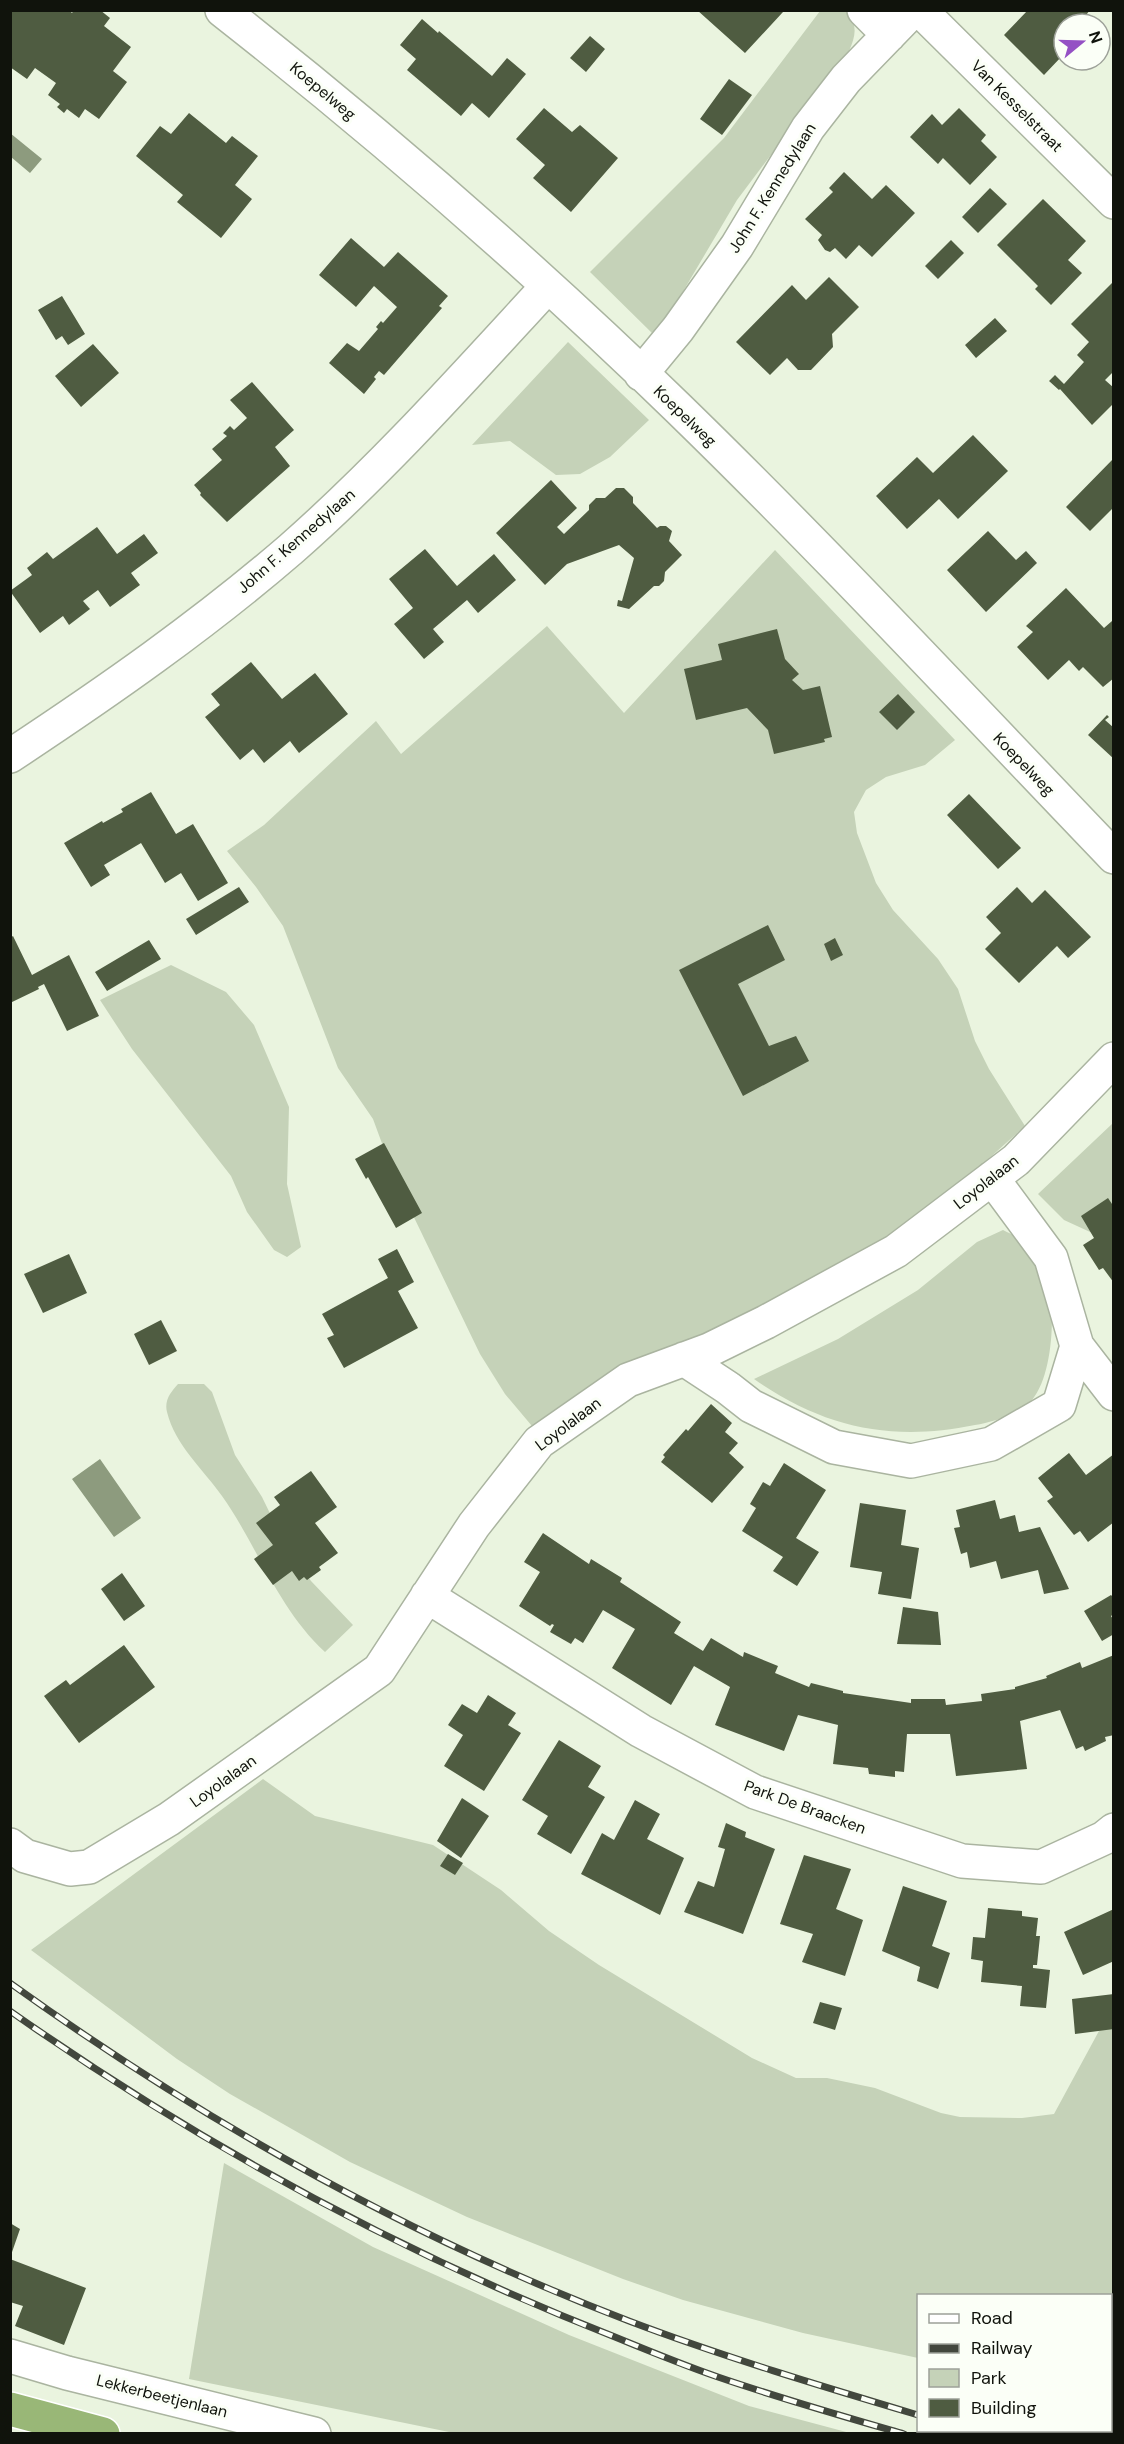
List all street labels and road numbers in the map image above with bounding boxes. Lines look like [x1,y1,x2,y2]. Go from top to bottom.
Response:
street label: Van Kesselstraat [966,55,1068,157]
street label: Koepelweg [286,57,360,125]
street label: John F. Kennedylaan [723,119,821,257]
street label: Koepelweg [649,381,721,451]
street label: John F. Kennedylaan [233,484,359,598]
street label: Koepelweg [989,728,1059,800]
street label: Loyolalaan [949,1150,1023,1214]
street label: Loyolalaan [531,1392,605,1456]
street label: Loyolalaan [186,1750,260,1812]
street label: Park De Braacken [741,1775,869,1839]
street label: Lekkerbeetjenlaan [94,2370,230,2422]

